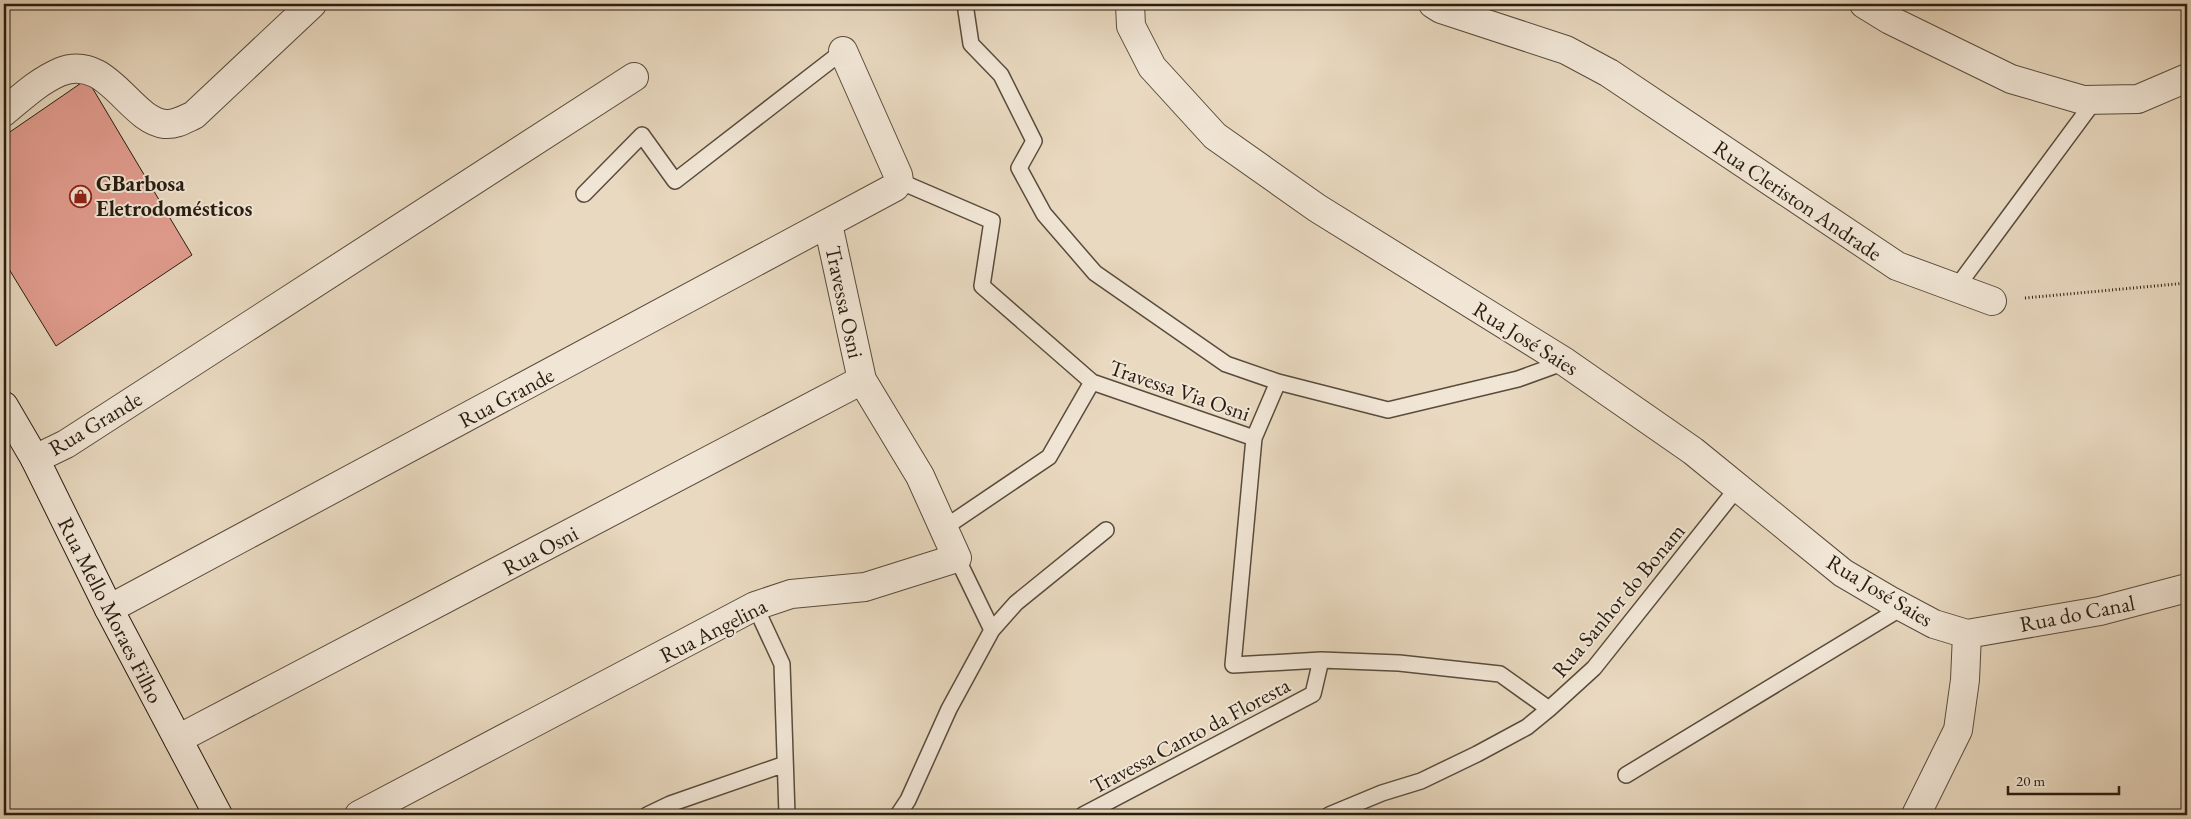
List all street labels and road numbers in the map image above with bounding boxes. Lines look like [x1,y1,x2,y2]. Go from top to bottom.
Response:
street label: Rua Cleriston Andrade [1708,133,1888,268]
street label: Travessa Osni [818,243,871,361]
street label: Rua José Saies [1468,295,1584,382]
street label: Travessa Via Osni [1106,353,1254,428]
street label: Rua Grande [454,360,559,435]
street label: Rua Grande [43,384,148,463]
street label: Rua Mello Moraes Filho [51,512,170,708]
street label: Rua Sanhor do Bonam [1545,517,1691,683]
street label: Rua Osni [498,519,583,582]
street label: Rua José Saies [1821,547,1938,634]
street label: Rua do Canal [2017,588,2137,639]
street label: Rua Angelina [655,591,772,670]
street label: Travessa Canto da Floresta [1085,670,1295,800]

